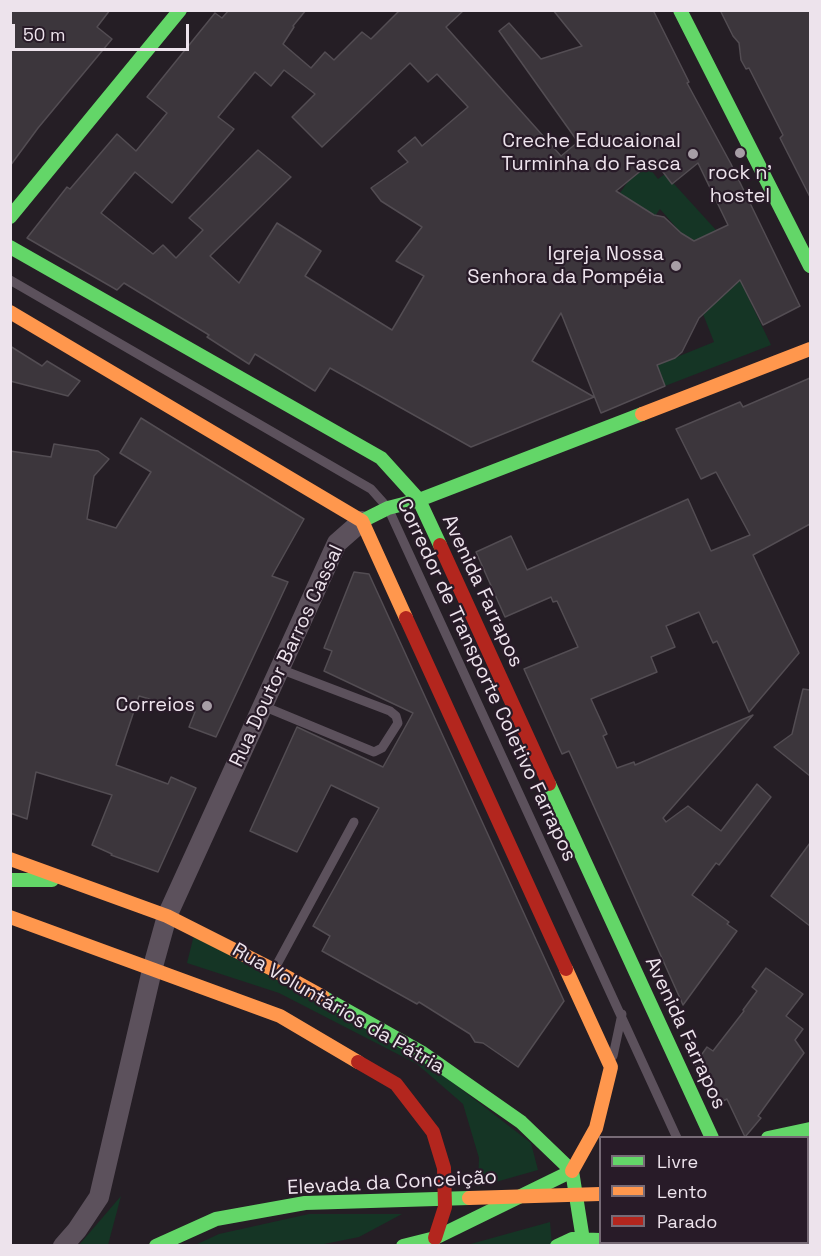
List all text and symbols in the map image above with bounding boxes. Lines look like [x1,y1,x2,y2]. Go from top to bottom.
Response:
scale bar [15,12,192,50]
text: 50 m [23,23,65,46]
place label: Creche Educaional Turminha do Fasca [501,130,681,177]
marker: rock n' hostel [733,146,747,160]
marker: Creche Educaional Turminha do Fasca [686,147,700,161]
place label: rock n' hostel [708,162,772,209]
place label: Igreja Nossa Senhora da Pompéia [467,243,664,290]
marker: Igreja Nossa Senhora da Pompéia [669,259,683,273]
street label: Corredor de Transporte Coletivo Farrapos [391,495,581,865]
street label: Avenida Farrapos [436,511,528,671]
street label: Rua Doutor Barros Cassal [225,541,349,771]
place label: Correios [115,694,195,718]
marker: Correios [200,699,214,713]
street label: Rua Voluntários da Pátria [228,938,448,1080]
street label: Avenida Farrapos [639,953,731,1113]
legend [599,1136,809,1244]
text: Livre [657,1150,698,1173]
street label: Elevada da Conceição [286,1166,498,1200]
text: Lento [657,1180,707,1203]
text: Parado [657,1210,717,1233]

